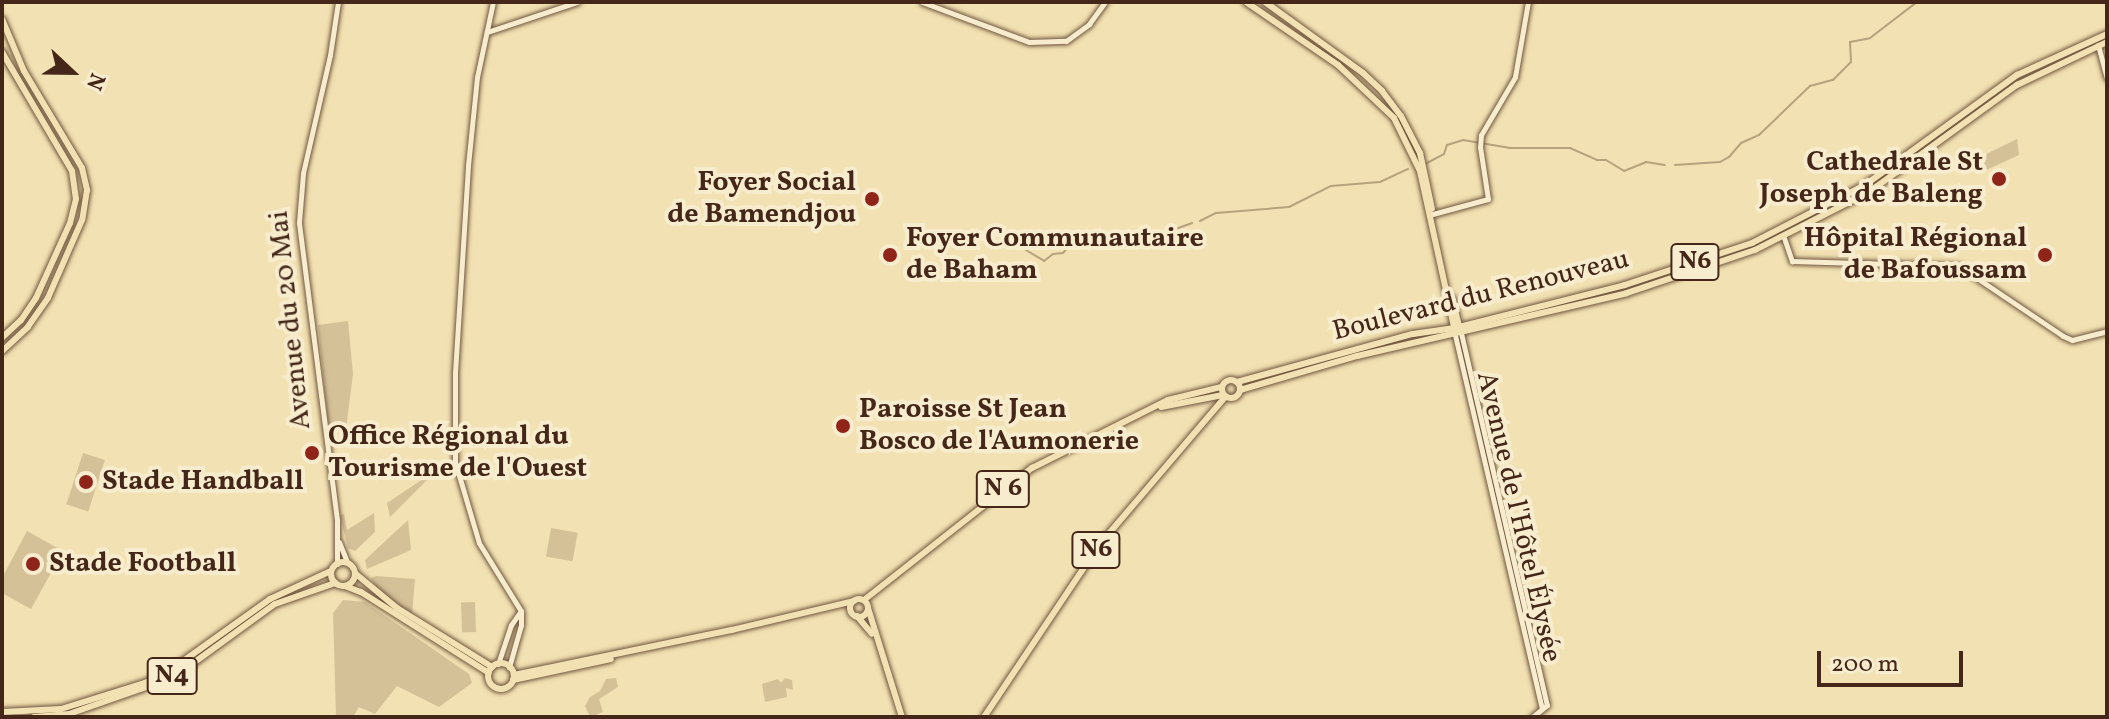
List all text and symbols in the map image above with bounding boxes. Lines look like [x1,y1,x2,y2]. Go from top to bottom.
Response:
north arrow [32,32,112,112]
text: N [77,68,112,94]
place label: Cathedrale St Joseph de Baleng [1760,146,1983,212]
place label: Foyer Social de Bamendjou [667,166,856,232]
marker: Cathedrale St Joseph de Baleng [1990,170,2008,188]
marker: Foyer Social de Bamendjou [863,190,881,208]
street label: Avenue du 20 Mai [263,209,319,431]
place label: Foyer Communautaire de Baham [906,222,1204,288]
place label: Hôpital Régional de Bafoussam [1804,222,2027,288]
road number: N6 [1669,240,1721,284]
street label: Boulevard du Renouveau [1329,243,1633,349]
marker: Hôpital Régional de Bafoussam [2034,244,2056,266]
marker: Foyer Communautaire de Baham [881,246,899,264]
street label: Avenue de l'Hôtel Élysée [1468,368,1568,666]
place label: Paroisse St Jean Bosco de l'Aumonerie [859,393,1139,459]
marker: Paroisse St Jean Bosco de l'Aumonerie [834,417,852,435]
place label: Office Régional du Tourisme de l'Ouest [328,420,587,486]
marker: Office Régional du Tourisme de l'Ouest [303,444,321,462]
place label: Stade Handball [102,465,304,499]
road number: N 6 [975,467,1031,511]
marker: Stade Handball [77,473,95,491]
road number: N6 [1070,528,1122,572]
place label: Stade Football [49,547,236,581]
marker: Stade Football [24,555,42,573]
scale bar [1821,635,1967,685]
text: 200 m [1831,648,1899,682]
road number: N4 [146,654,198,698]

